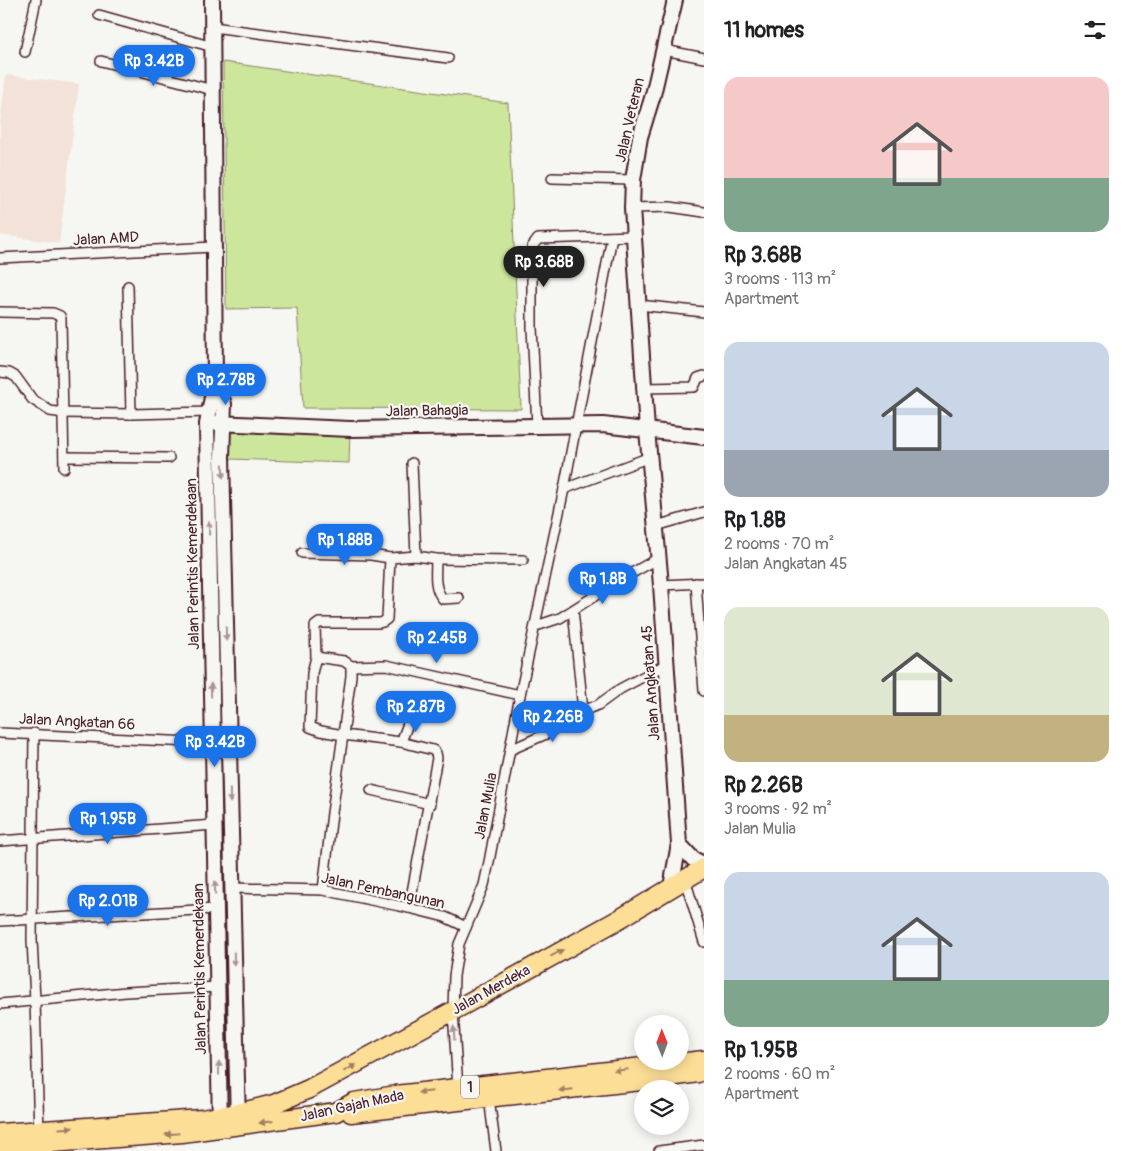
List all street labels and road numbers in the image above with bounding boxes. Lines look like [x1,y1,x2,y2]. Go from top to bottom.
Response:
street label: Jalan Veteran [611,76,649,164]
street label: Jalan AMD [73,228,139,250]
street label: Jalan Bahagia [386,401,469,421]
street label: Jalan Perintis Kemerdekaan [182,478,204,650]
street label: Jalan Angkatan 45 [637,625,665,741]
street label: Jalan Angkatan 66 [18,709,136,735]
street label: Jalan Mulia [470,771,502,841]
street label: Jalan Pembangunan [319,869,447,913]
street label: Jalan Perintis Kemerdekaan [189,883,211,1055]
street label: Jalan Merdeka [448,961,534,1019]
road number: 1 [461,1076,479,1098]
street label: Jalan Gajah Mada [298,1086,406,1126]

